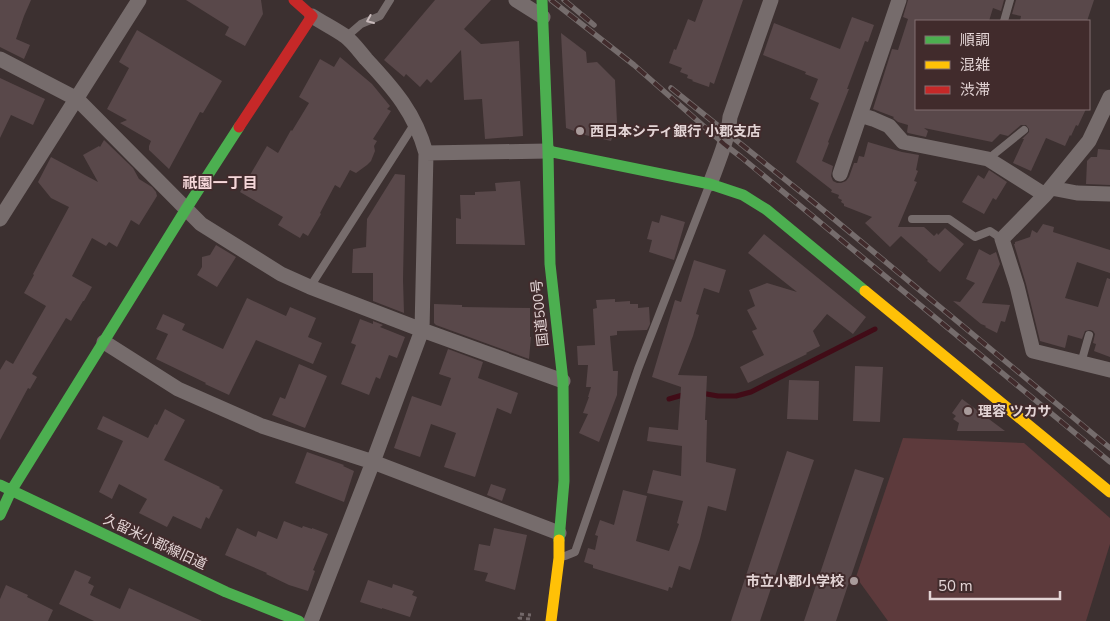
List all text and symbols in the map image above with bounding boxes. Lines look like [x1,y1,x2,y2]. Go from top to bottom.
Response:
one-way arrow [366,14,375,25]
legend [915,20,1090,110]
text: 順調 [960,30,990,50]
text: 混雑 [960,55,990,75]
text: 渋滞 [960,80,990,100]
place label: 西日本シティ銀行 小郡支店 [590,122,761,141]
marker: 西日本シティ銀行 小郡支店 [574,125,586,137]
district label: 祇園一丁目 [182,173,258,193]
street label: 国道500号 [527,279,553,347]
place label: 理容 ツカサ [978,402,1052,421]
marker: 理容 ツカサ [962,405,974,417]
street label: 久留米小郡線旧道 [100,510,210,574]
scale bar [930,568,1060,600]
place label: 市立小郡小学校 [746,572,844,591]
marker: 市立小郡小学校 [848,575,860,587]
text: 50 m [938,576,973,596]

